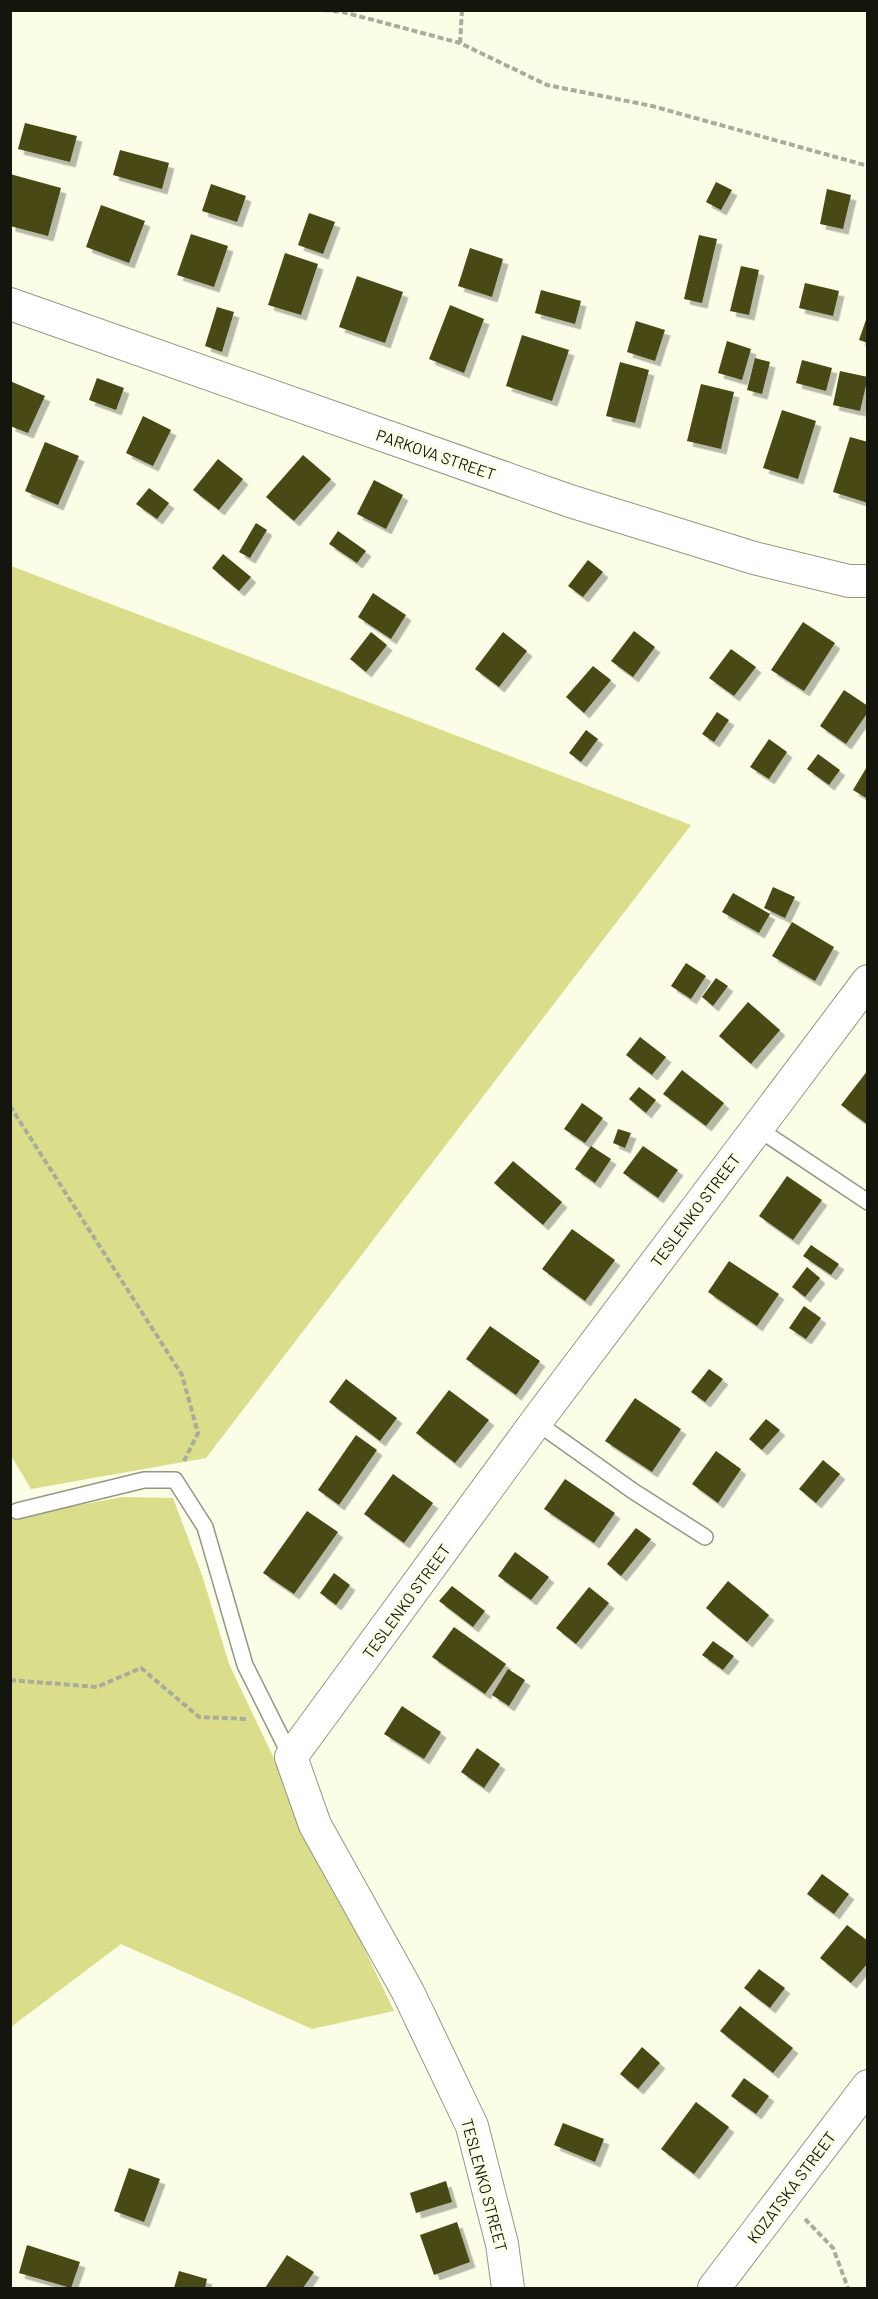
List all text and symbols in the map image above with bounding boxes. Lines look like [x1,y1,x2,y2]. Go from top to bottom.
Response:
street label: PARKOVA STREET [374,425,498,483]
street label: TESLENKO STREET [646,1150,744,1270]
street label: TESLENKO STREET [358,1540,454,1662]
street label: TESLENKO STREET [458,2116,512,2254]
street label: KOZATSKA STREET [743,2127,839,2247]

